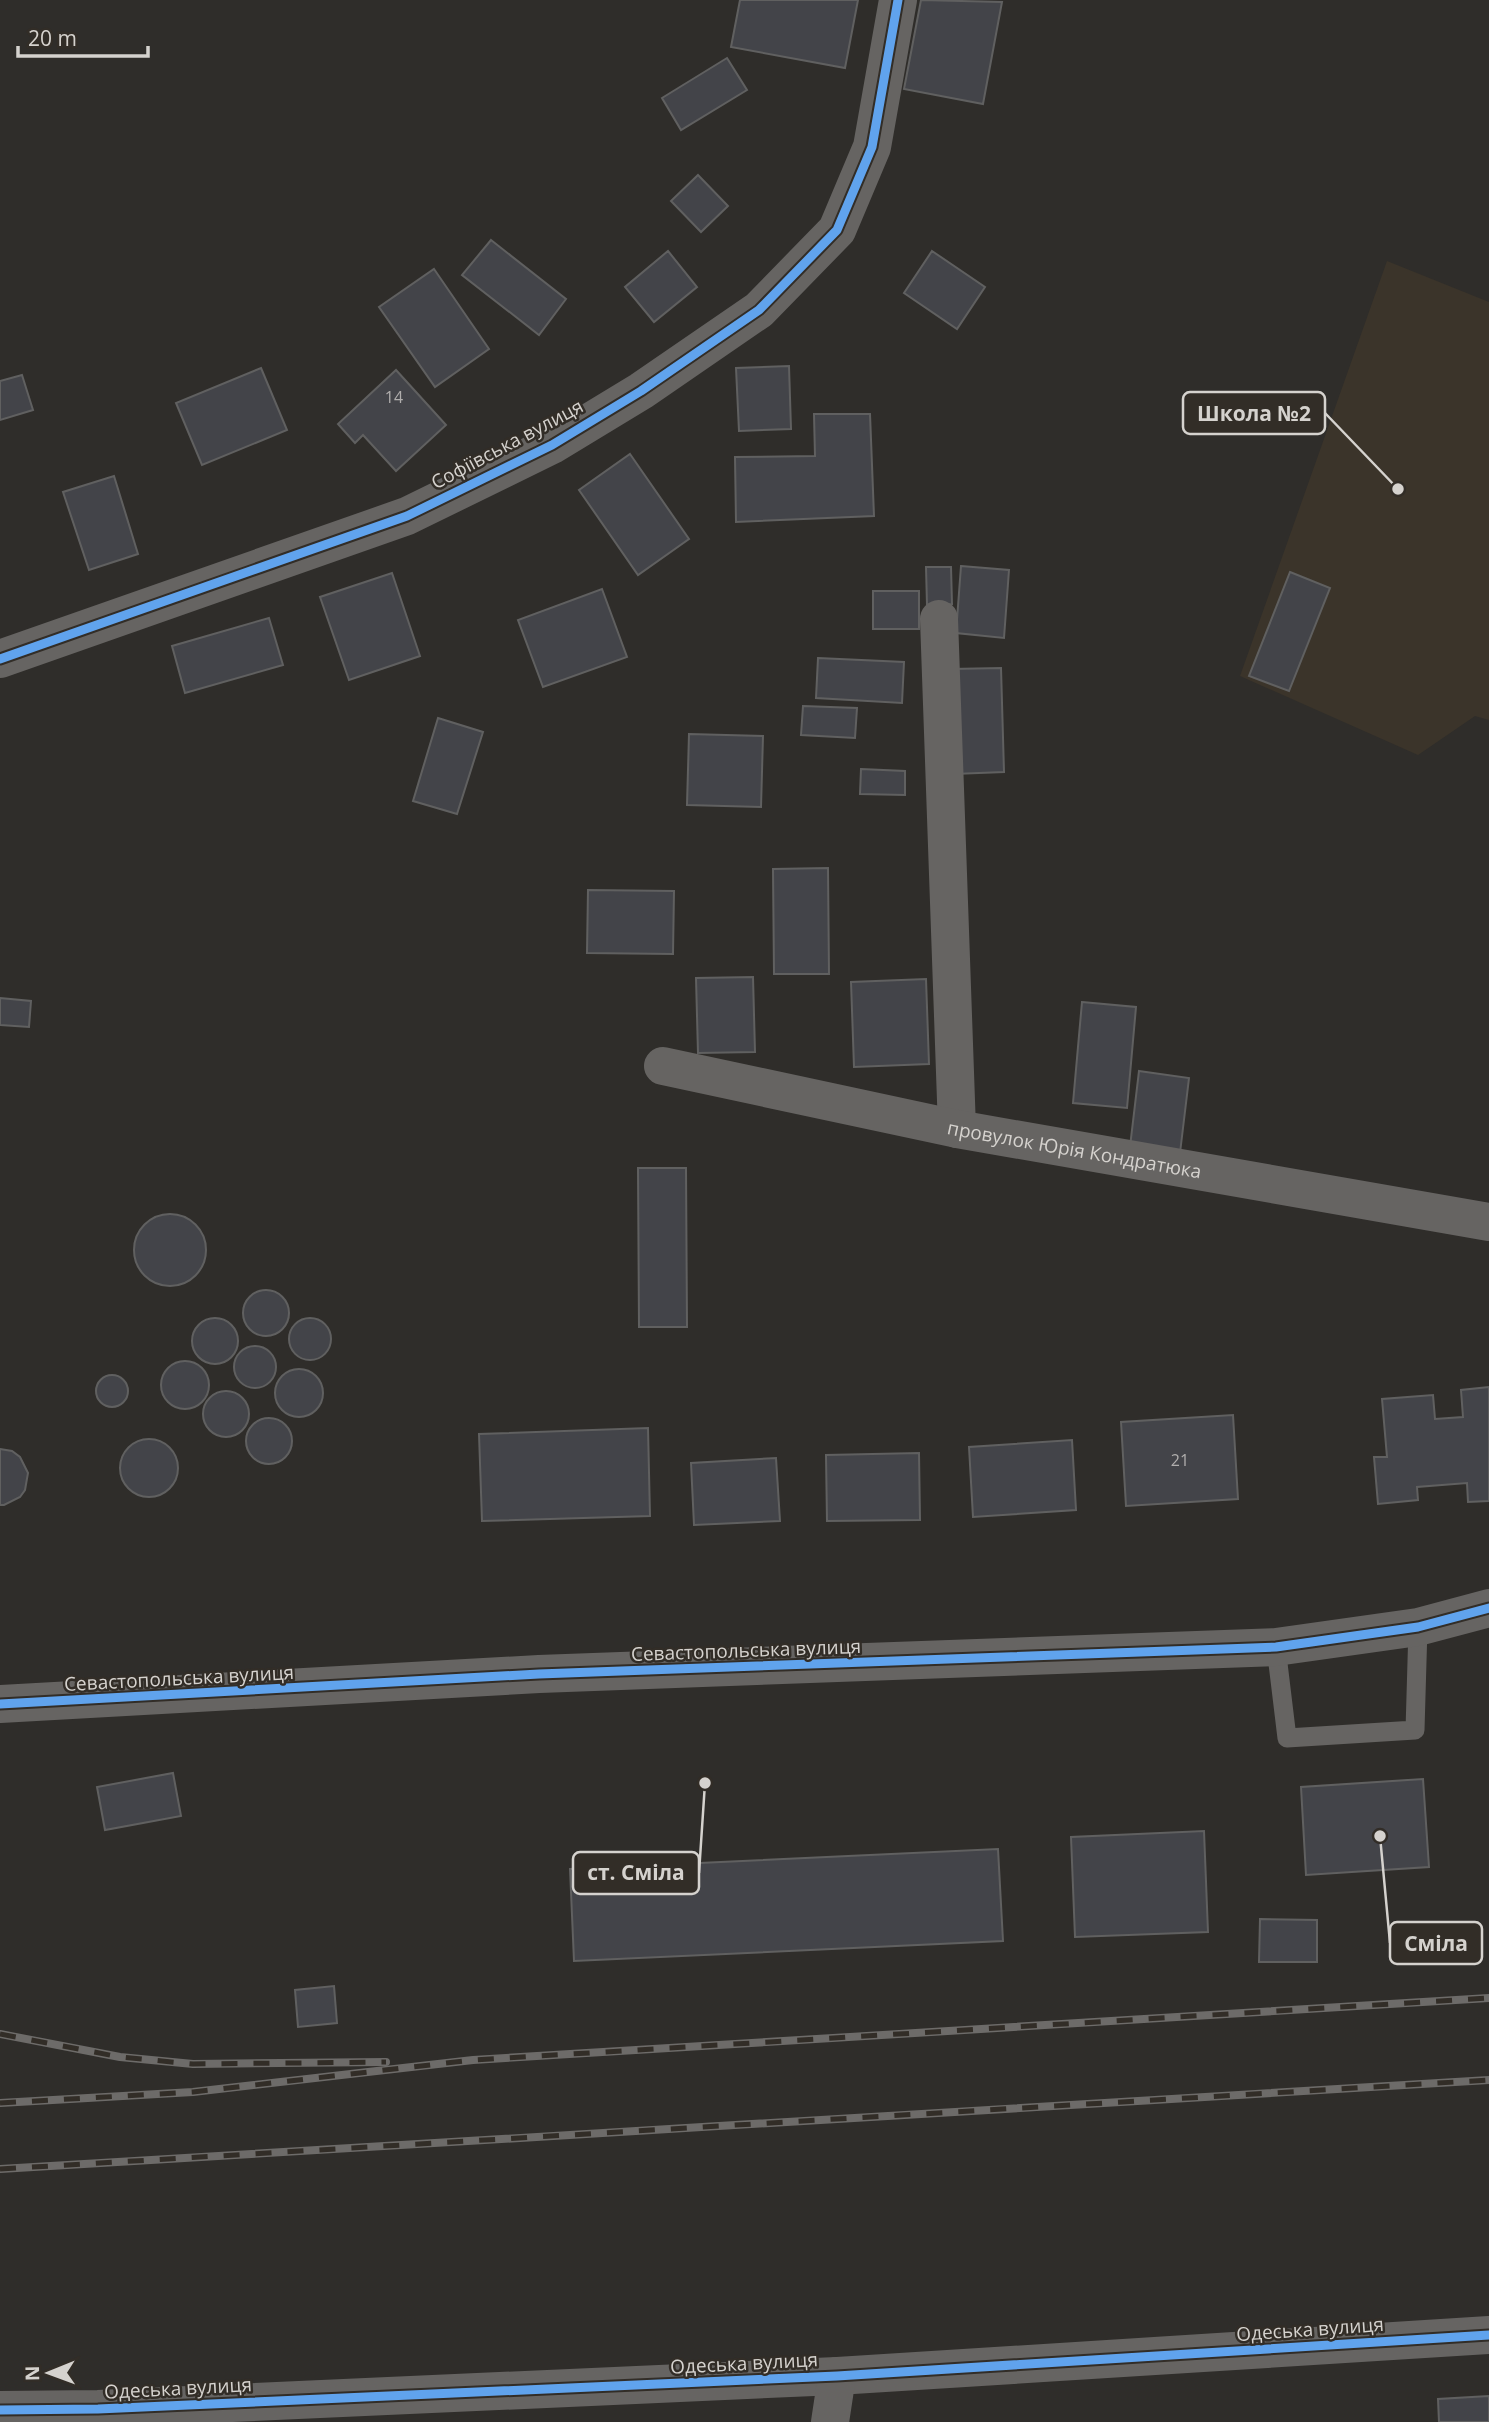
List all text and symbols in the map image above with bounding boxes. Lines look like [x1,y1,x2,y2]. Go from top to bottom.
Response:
scale bar [18,14,147,58]
text: 20 m [28,24,77,52]
house number: 14 [385,386,403,408]
callout: Школа №2 [1183,392,1325,434]
street label: Софіївська вулиця [426,393,588,495]
text: Школа №2 [1197,399,1311,427]
street label: провулок Юрія Кондратюка [945,1114,1204,1185]
house number: 21 [1171,1449,1189,1471]
street label: Севастопольська вулиця [630,1633,862,1667]
street label: Севастопольська вулиця [63,1659,295,1697]
callout: ст. Сміла [573,1852,699,1894]
text: ст. Сміла [587,1858,685,1886]
callout: Сміла [1390,1922,1482,1964]
text: Сміла [1404,1929,1468,1957]
street label: Одеська вулиця [1235,2311,1385,2347]
north arrow [14,2338,84,2408]
street label: Одеська вулиця [670,2346,818,2380]
text: N [19,2365,45,2381]
street label: Одеська вулиця [104,2371,252,2405]

